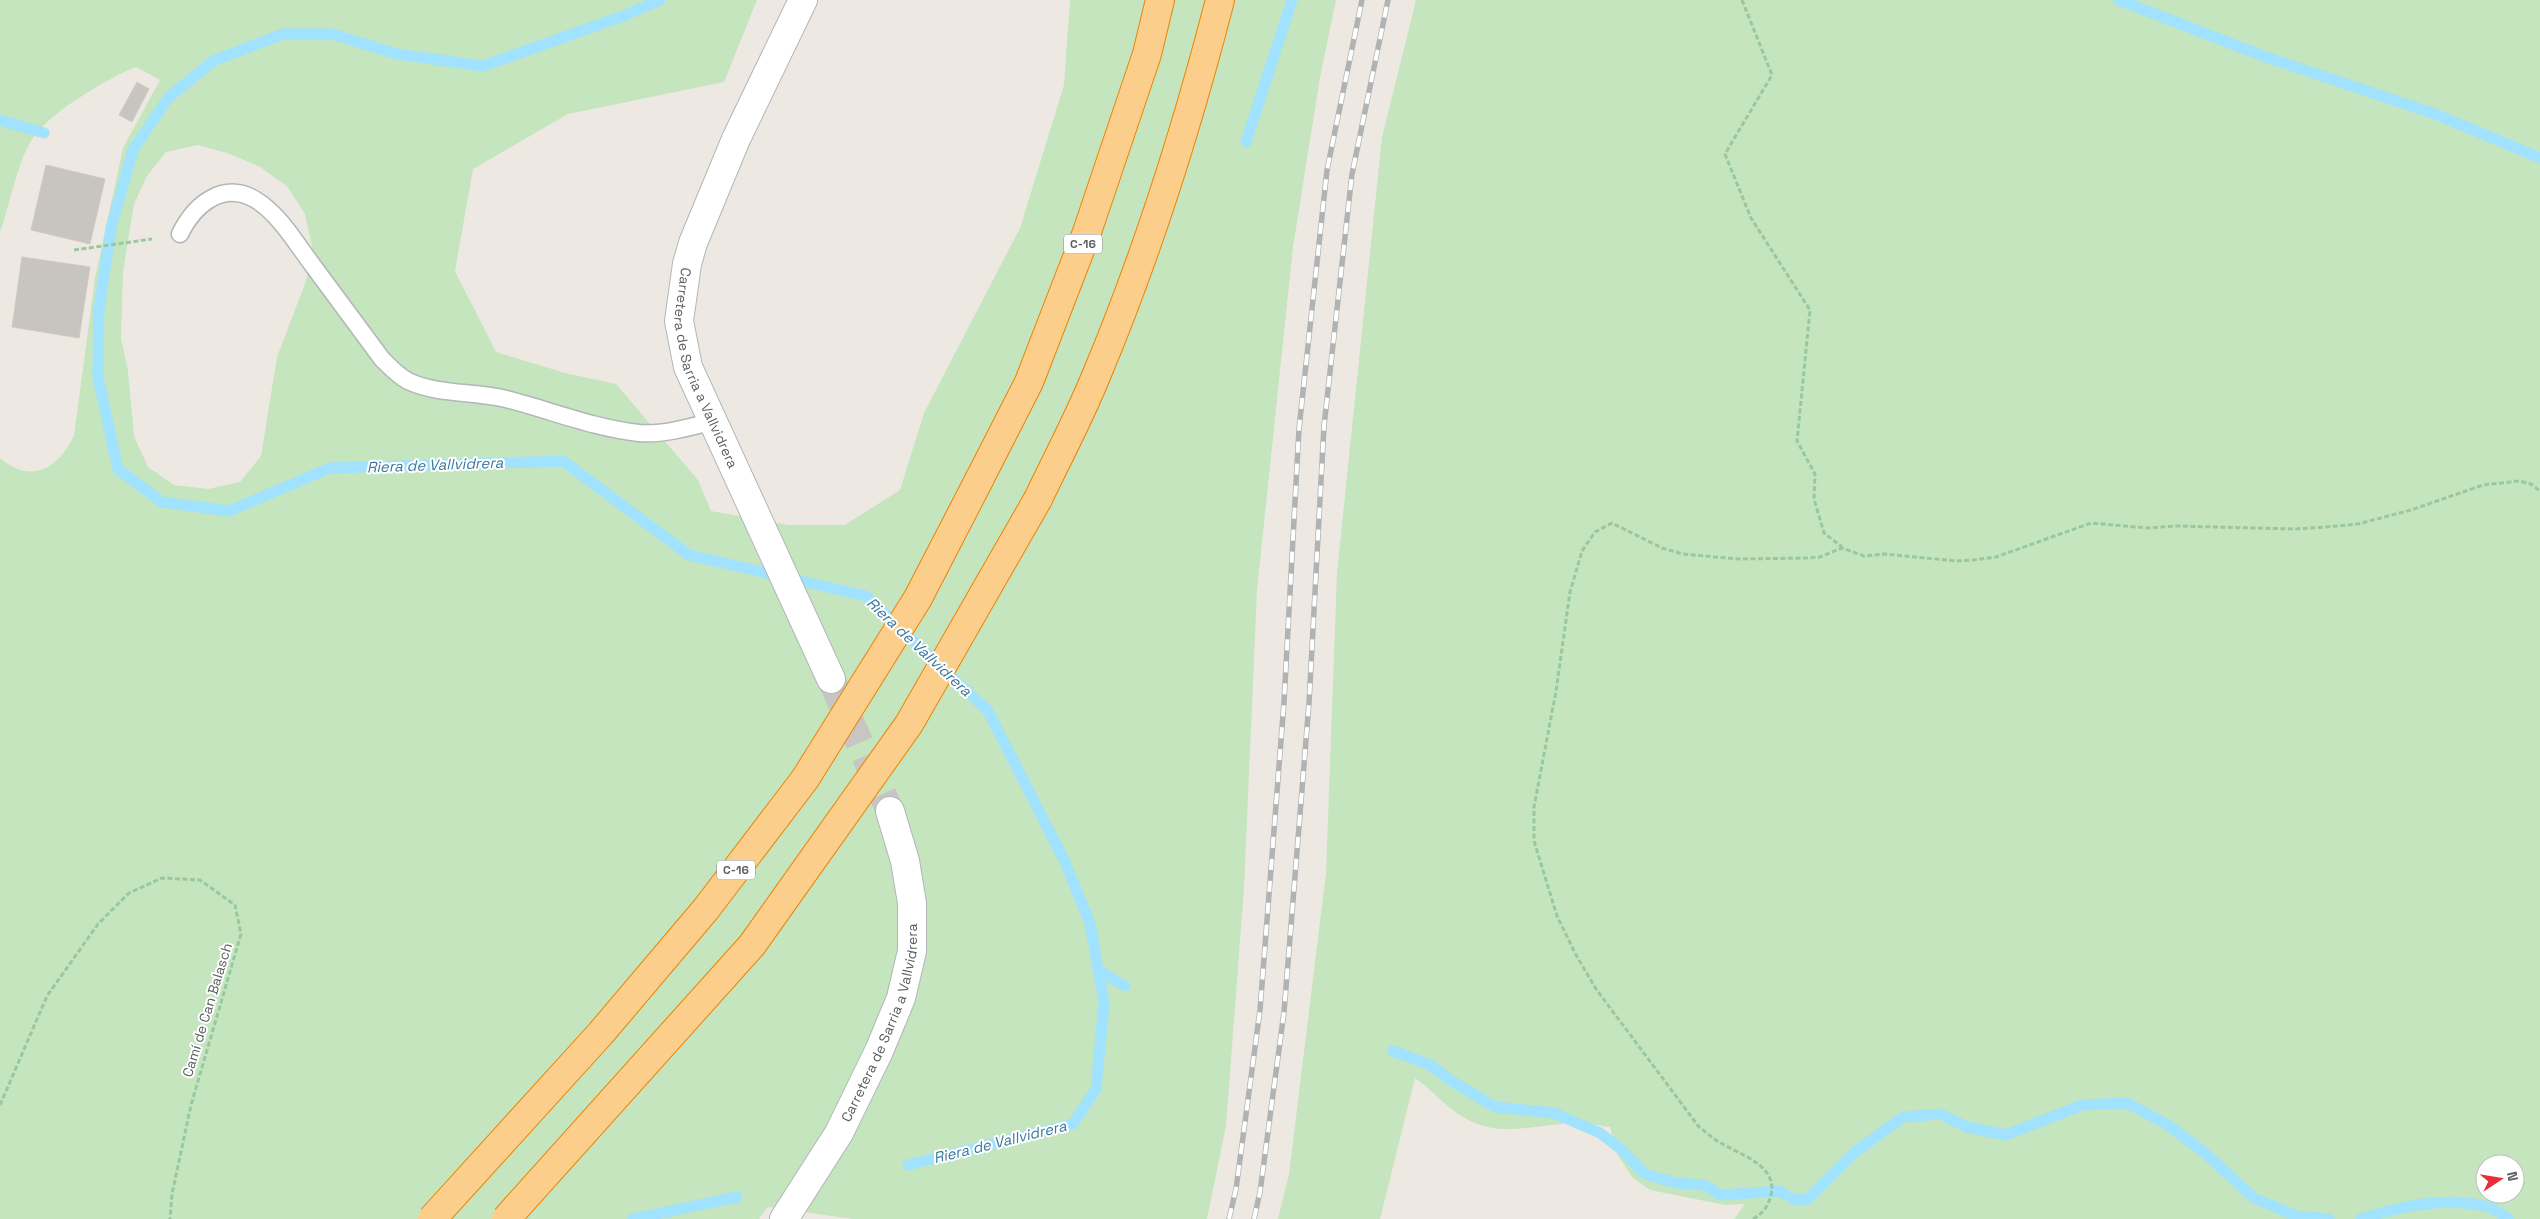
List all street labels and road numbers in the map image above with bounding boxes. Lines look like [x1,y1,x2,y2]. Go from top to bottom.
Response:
road number: C-16 [1064,234,1102,253]
street label: Carretera de Sarria a Vallvidrera [670,267,742,471]
road number: C-16 [717,860,755,880]
street label: Carretera de Sarria a Vallvidrera [837,924,921,1125]
street label: Camí de Can Balasch [178,941,236,1079]

